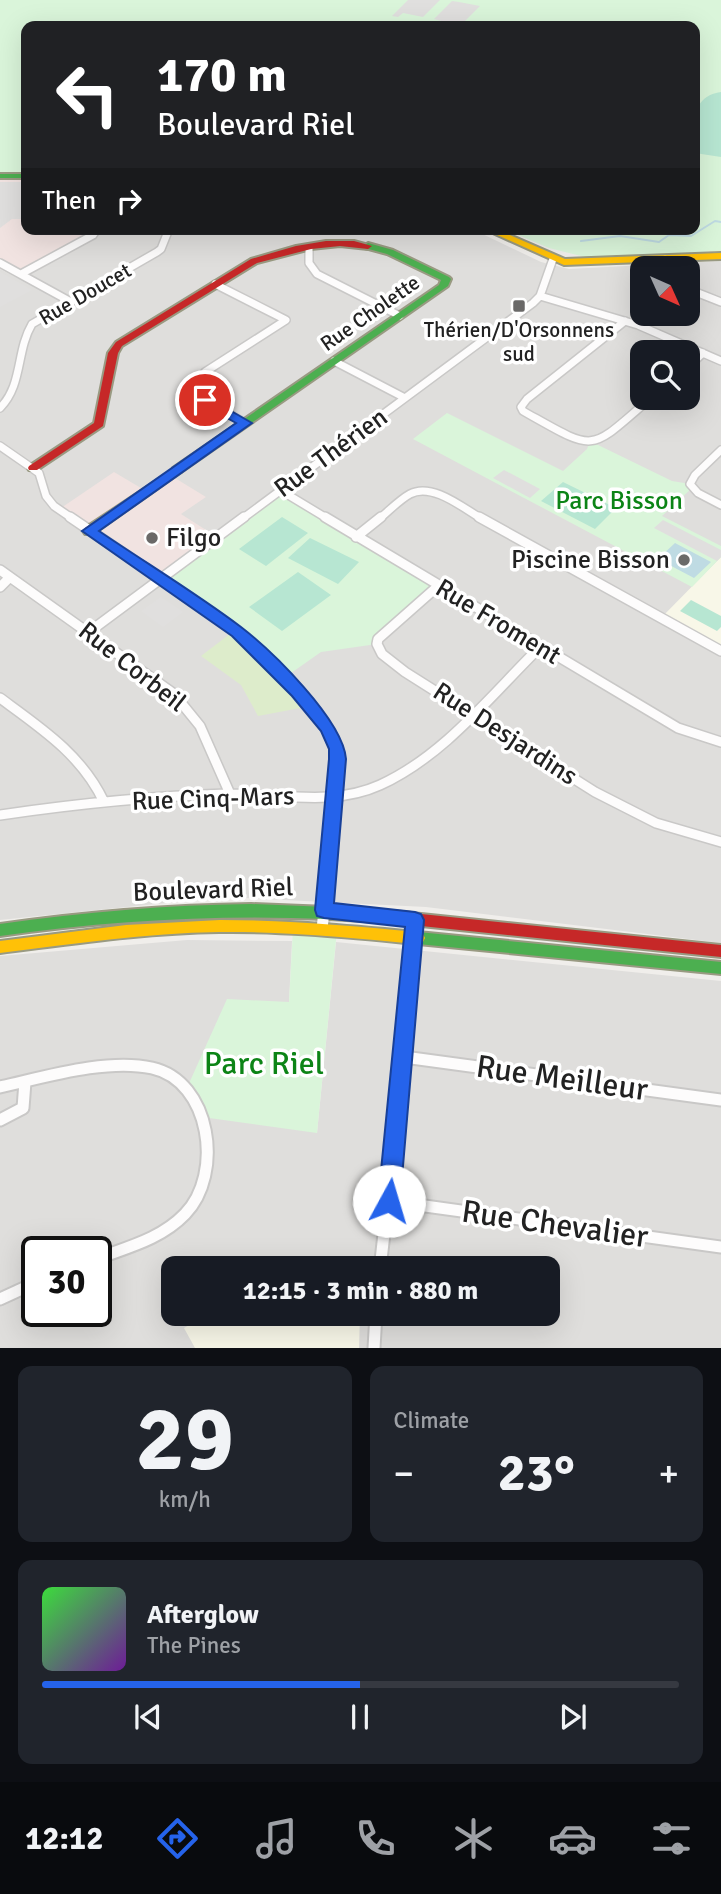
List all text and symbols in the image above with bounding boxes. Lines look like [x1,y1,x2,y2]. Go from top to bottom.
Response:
text: 170 m [157,45,287,105]
icon: left [42,49,133,140]
text: Boulevard Riel [157,105,355,144]
icon: right [110,182,148,220]
text: Then [42,185,96,217]
north arrow [630,256,700,326]
map controls [630,256,700,410]
street label: Rue Doucet [34,257,136,331]
street label: Rue Cholette [315,269,425,357]
marker: Thérien/D'Orsonnens sud [511,298,527,314]
place label: Thérien/D'Orsonnens sud [424,317,614,367]
button: search [630,340,700,410]
pin [175,370,235,430]
icon: arrive [186,381,224,419]
street label: Rue Thérien [268,401,394,505]
park label: Parc Bisson [555,485,683,517]
place label: Filgo [166,522,221,554]
marker: Filgo [144,530,160,546]
place label: Piscine Bisson [511,544,670,576]
marker: Piscine Bisson [676,552,692,568]
street label: Rue Froment [430,572,566,672]
street label: Rue Corbeil [72,615,192,719]
street label: Rue Desjardins [427,676,583,792]
street label: Rue Cinq-Mars [131,780,295,818]
street label: Boulevard Riel [132,871,294,909]
park label: Parc Riel [204,1044,324,1083]
street label: Rue Meilleur [474,1047,651,1109]
position arrow [352,1164,426,1238]
street label: Rue Chevalier [459,1192,651,1256]
speed limit sign: 30 [21,1236,112,1327]
text: 12:15 · 3 min · 880 m [243,1275,478,1307]
text: 29 [136,1383,234,1496]
text: Climate [394,1406,469,1435]
text: 23° [498,1441,575,1505]
text: − [394,1450,414,1497]
text: + [658,1450,679,1497]
text: km/h [159,1485,211,1514]
text: Afterglow [147,1599,259,1631]
text: The Pines [147,1631,241,1660]
icon: previous [129,1698,167,1736]
icon: pause [341,1698,379,1736]
icon: next [554,1698,592,1736]
icon: directions [153,1814,202,1863]
icon: music [252,1814,301,1863]
icon: phone [351,1814,400,1863]
icon: climate [449,1814,498,1863]
icon: car [548,1814,597,1863]
icon: filters [647,1814,696,1863]
text: 12:12 [25,1819,103,1858]

